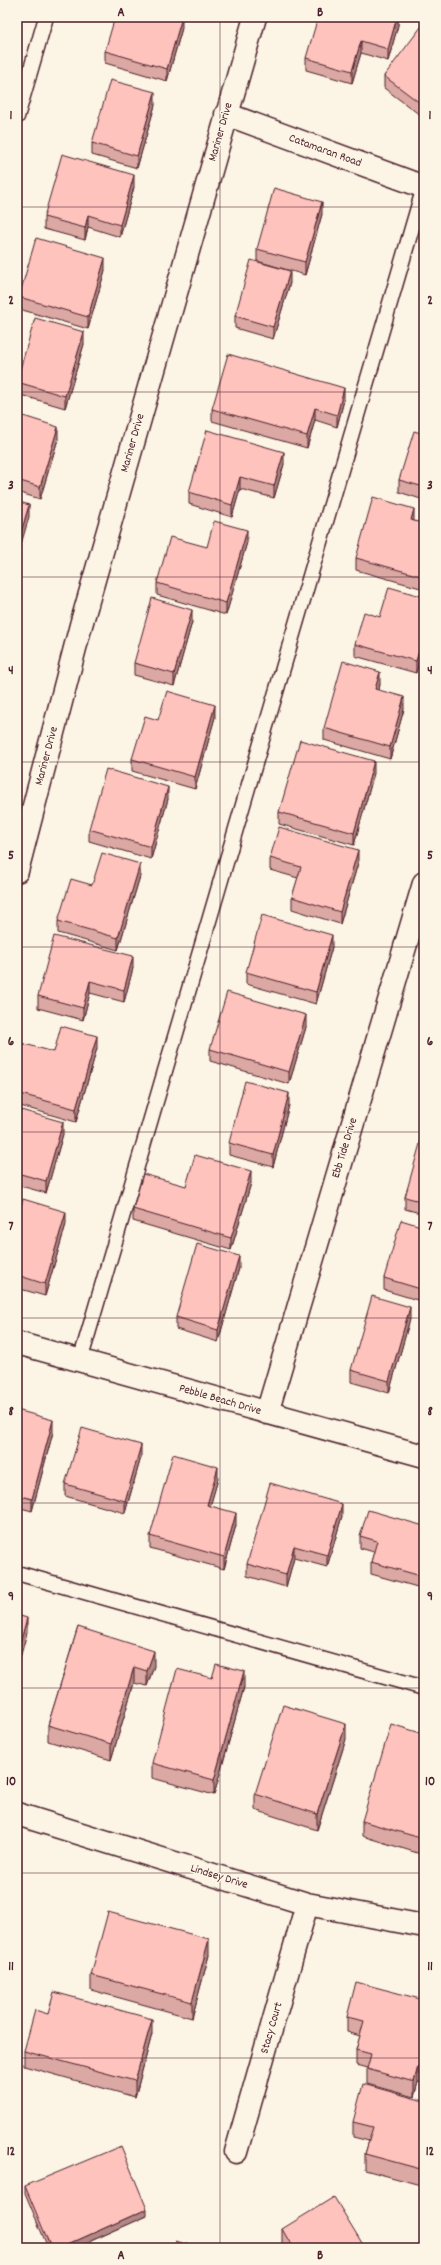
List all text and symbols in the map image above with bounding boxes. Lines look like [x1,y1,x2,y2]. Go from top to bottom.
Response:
text: A [117,4,125,23]
text: B [317,4,323,23]
street label: Mariner Drive [204,101,238,163]
text: 1 [10,107,13,126]
text: 1 [429,107,432,126]
street label: Catamaran Road [286,130,364,172]
text: 2 [8,292,14,311]
text: 2 [427,292,433,311]
street label: Mariner Drive [116,412,150,474]
text: 3 [8,477,14,496]
text: 3 [427,477,433,496]
text: 4 [8,662,14,681]
text: 4 [427,662,433,681]
street label: Mariner Drive [31,725,63,787]
text: 5 [8,847,14,866]
text: 5 [427,847,433,866]
text: 6 [8,1033,15,1052]
text: 6 [427,1033,434,1052]
street label: Ebb Tide Drive [328,1116,362,1180]
text: 7 [9,1218,14,1237]
text: 7 [428,1218,433,1237]
street label: Pebble Beach Drive [177,1380,263,1420]
text: 8 [8,1403,14,1422]
text: 8 [427,1403,433,1422]
text: 9 [8,1588,14,1607]
text: 9 [427,1588,433,1607]
text: 10 [6,1773,16,1792]
text: 10 [425,1773,435,1792]
street label: Lindsey Drive [188,1860,250,1894]
text: 11 [8,1958,14,1977]
text: 11 [427,1958,433,1977]
street label: Stacy Court [257,2000,288,2056]
text: 12 [7,2143,16,2162]
text: 12 [426,2143,435,2162]
text: A [117,2247,125,2265]
text: B [317,2247,323,2265]

